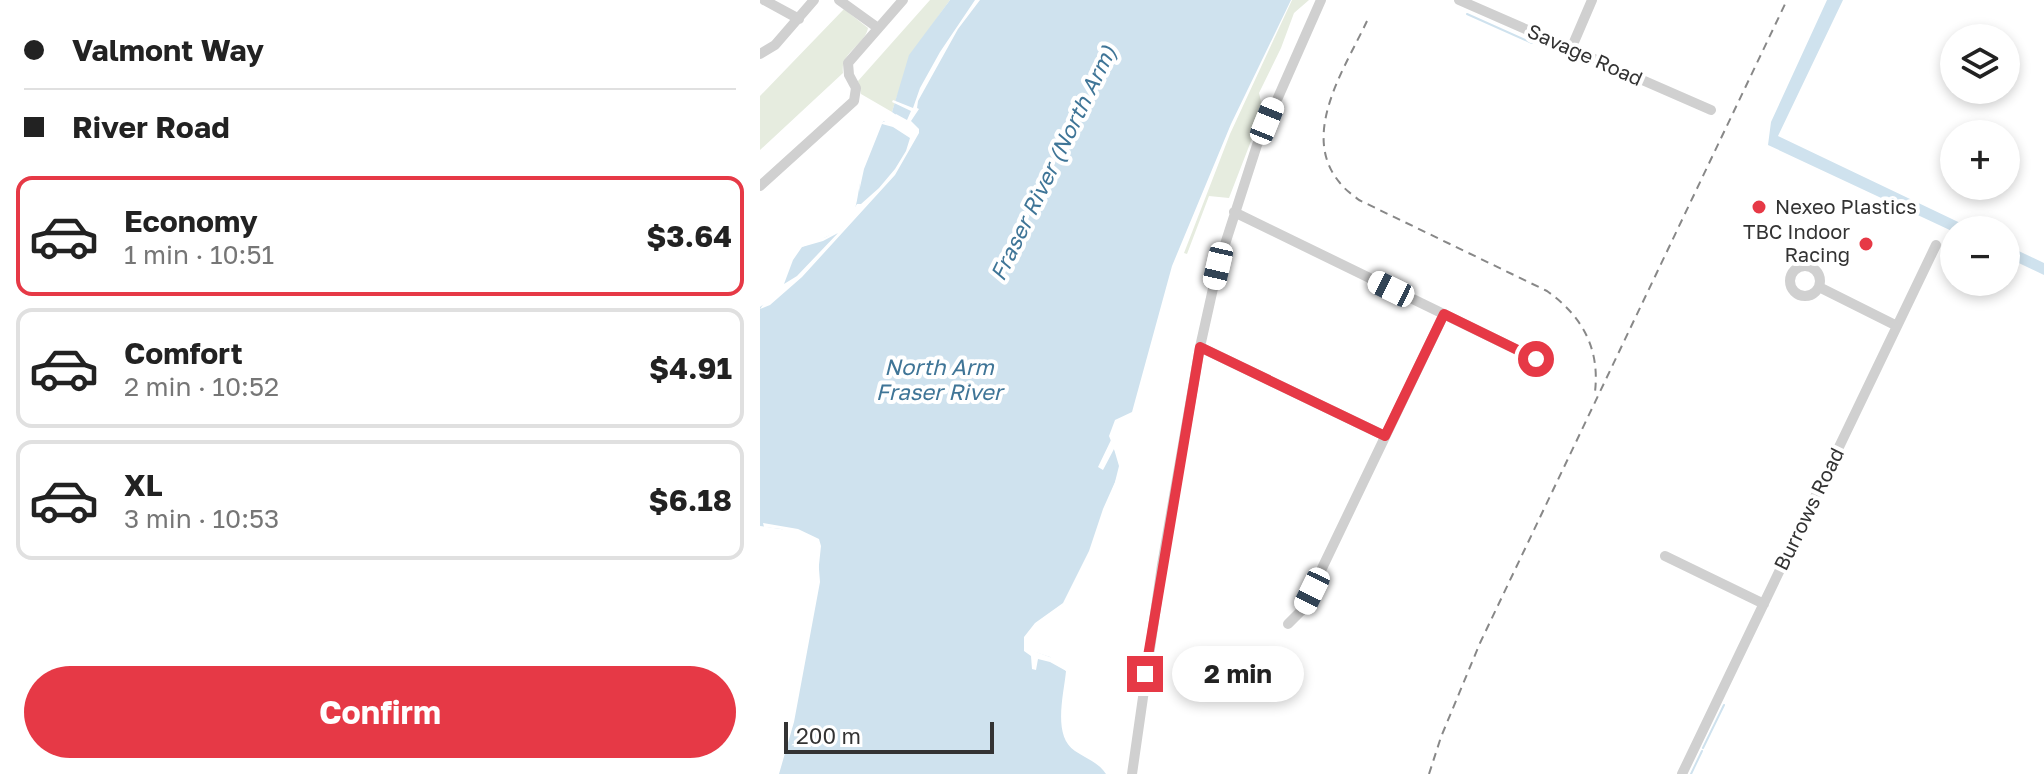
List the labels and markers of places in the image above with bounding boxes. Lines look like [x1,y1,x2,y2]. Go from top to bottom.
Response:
place label: Nexeo Plastics [1775,194,1917,218]
marker: Nexeo Plastics [1750,198,1768,216]
place label: TBC Indoor Racing [1743,219,1850,266]
marker: TBC Indoor Racing [1857,235,1875,253]

